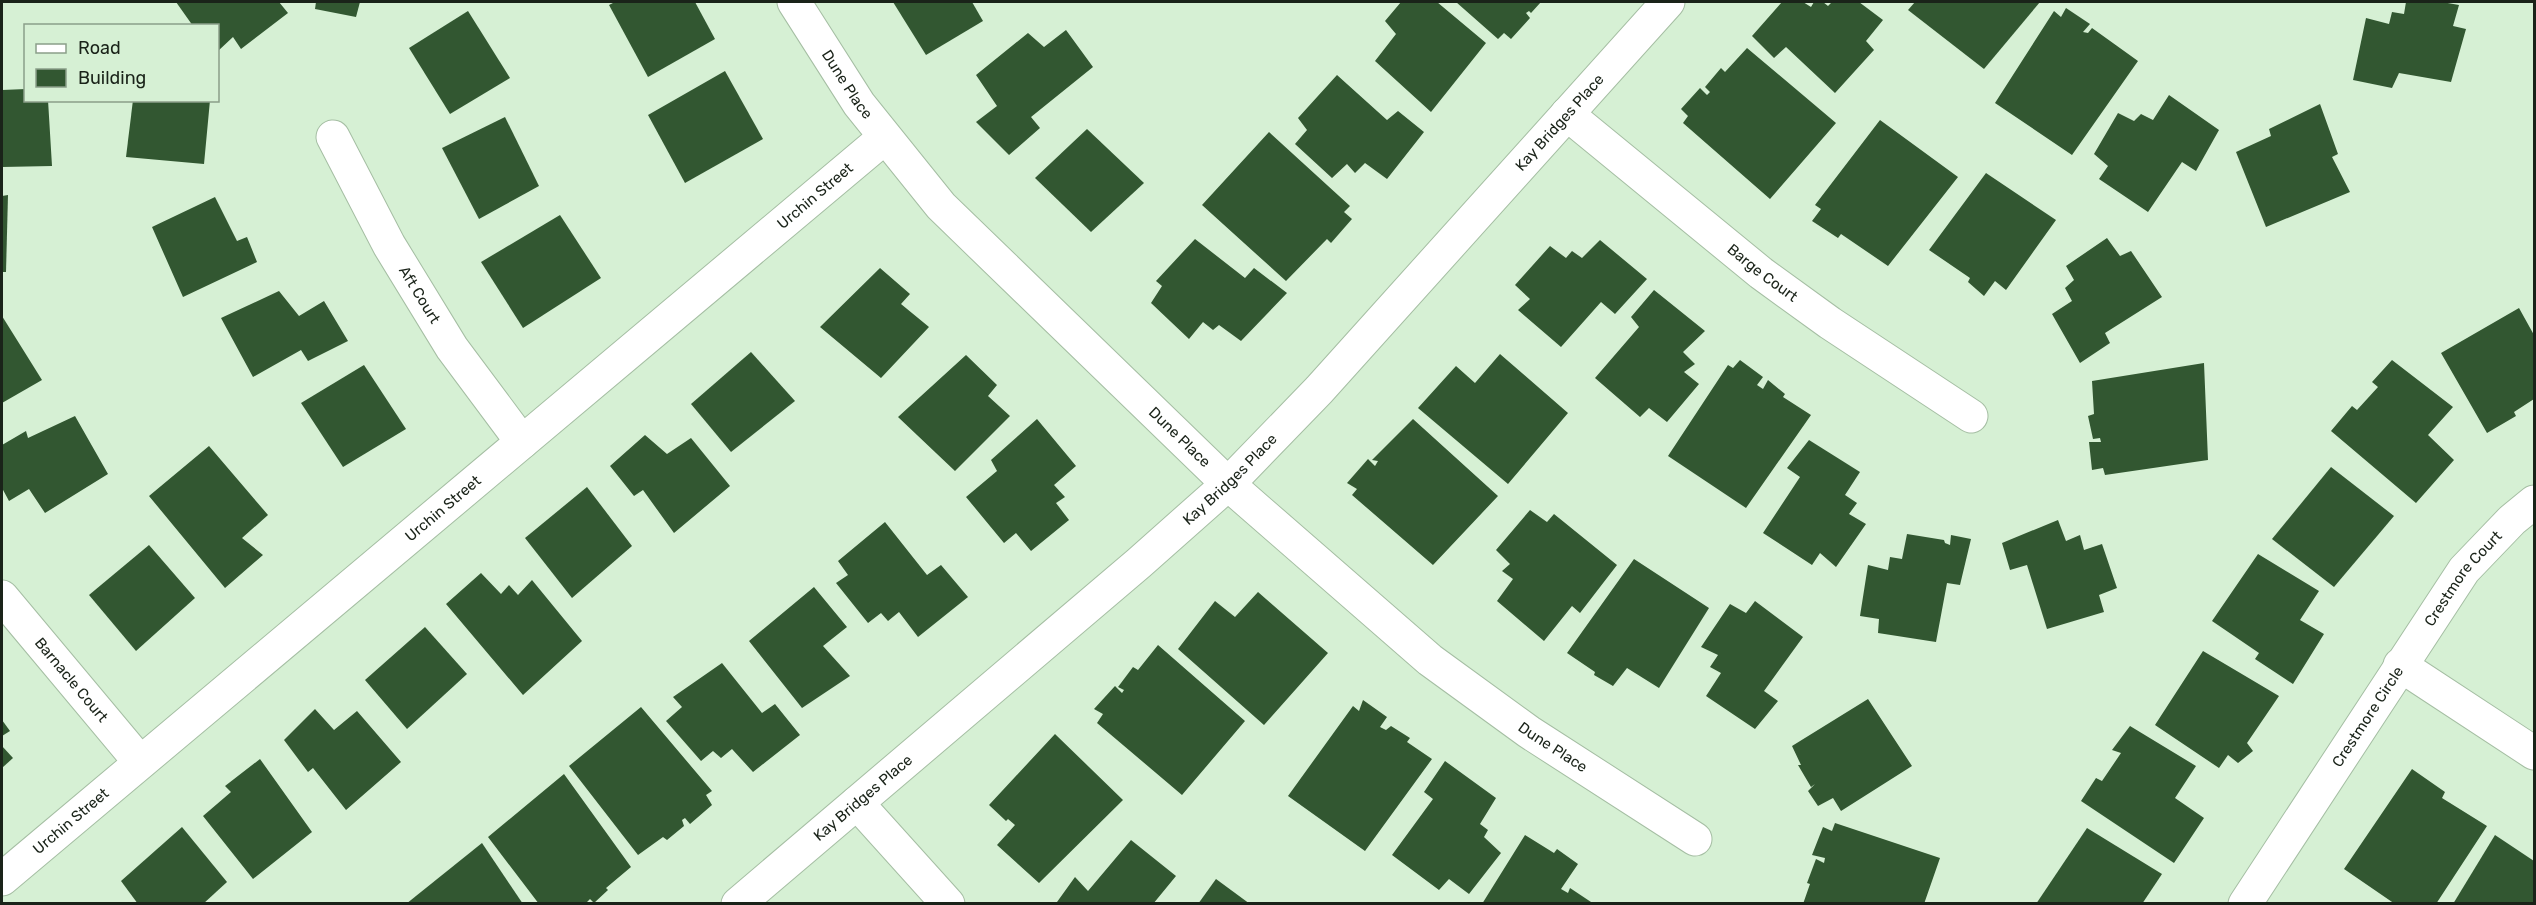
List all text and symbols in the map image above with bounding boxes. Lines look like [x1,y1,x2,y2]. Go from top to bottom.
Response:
legend [24,24,219,102]
text: Road [78,37,121,59]
street label: Dune Place [818,47,876,122]
text: Building [78,67,146,89]
street label: Kay Bridges Place [1511,70,1608,175]
street label: Urchin Street [774,159,857,233]
street label: Barge Court [1724,240,1801,306]
street label: Aft Court [395,263,444,327]
street label: Dune Place [1145,403,1214,471]
street label: Kay Bridges Place [1179,430,1281,529]
street label: Urchin Street [401,471,485,545]
street label: Crestmore Court [2421,527,2506,630]
street label: Barnacle Court [31,634,112,726]
street label: Crestmore Circle [2328,663,2407,770]
street label: Dune Place [1515,718,1591,776]
street label: Kay Bridges Place [810,751,916,845]
street label: Urchin Street [29,784,113,858]

